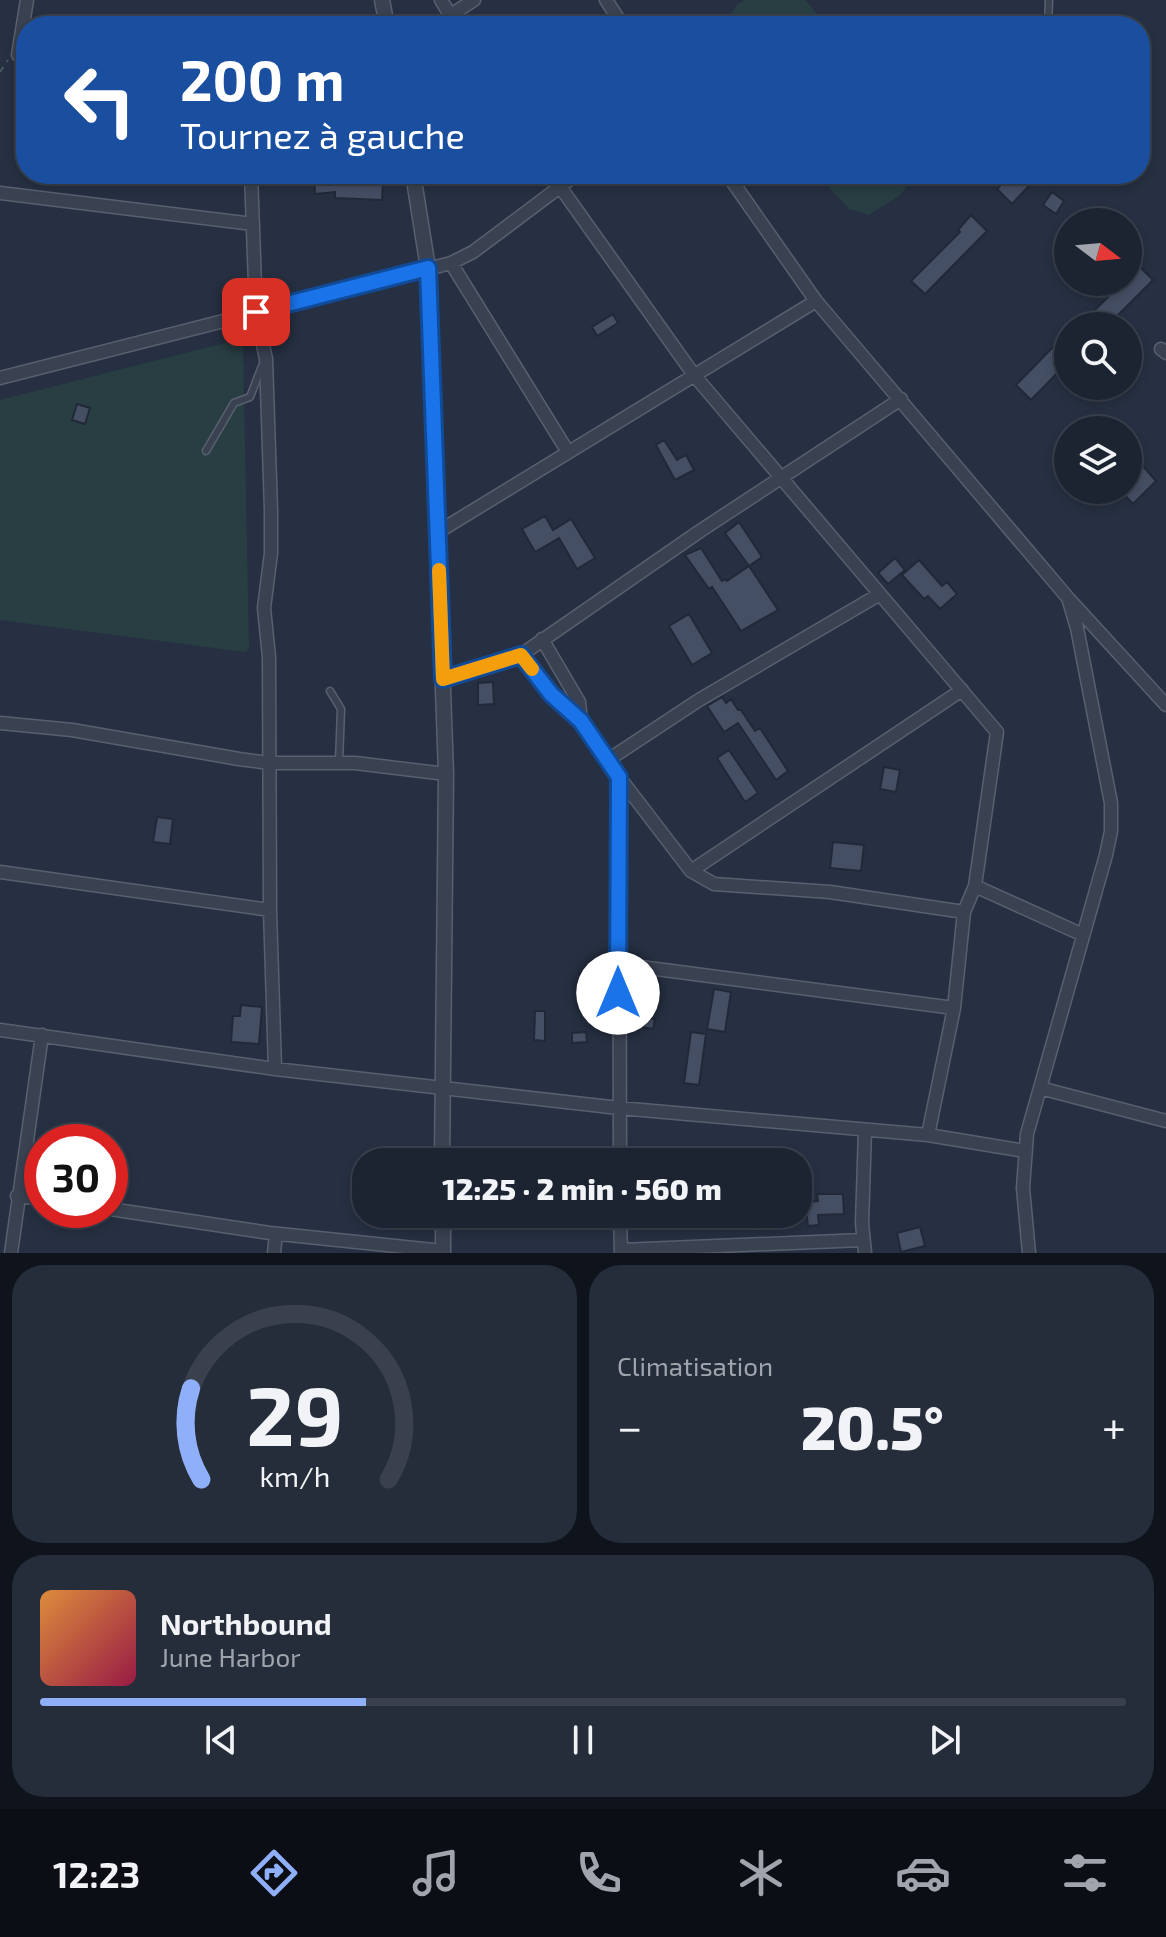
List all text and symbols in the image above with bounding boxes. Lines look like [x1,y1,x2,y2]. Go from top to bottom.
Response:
text: 200 m [180,45,345,112]
icon: left [48,48,152,152]
text: Tournez à gauche [180,113,465,156]
north arrow [1054,208,1142,296]
map controls [1054,208,1142,504]
pin [222,278,290,346]
icon: arrive [234,290,278,334]
button: search [1054,312,1142,400]
button: layers [1054,416,1142,504]
position arrow [576,951,660,1035]
speed limit sign: 30 [24,1124,128,1228]
text: 12:25 · 2 min · 560 m [442,1170,722,1206]
text: Climatisation [617,1350,773,1381]
text: 29 [246,1363,343,1463]
text: 20.5° [801,1390,944,1462]
text: − [617,1399,643,1452]
text: + [1102,1399,1126,1452]
text: km/h [259,1458,330,1493]
text: Northbound [160,1605,332,1641]
text: June Harbor [160,1641,301,1672]
icon: previous [199,1718,243,1762]
icon: pause [561,1718,605,1762]
icon: next [923,1718,967,1762]
icon: directions [246,1845,302,1901]
icon: music [408,1845,464,1901]
icon: phone [571,1845,627,1901]
icon: climate [733,1845,789,1901]
icon: car [895,1845,951,1901]
icon: filters [1057,1845,1113,1901]
text: 12:23 [53,1852,140,1895]

